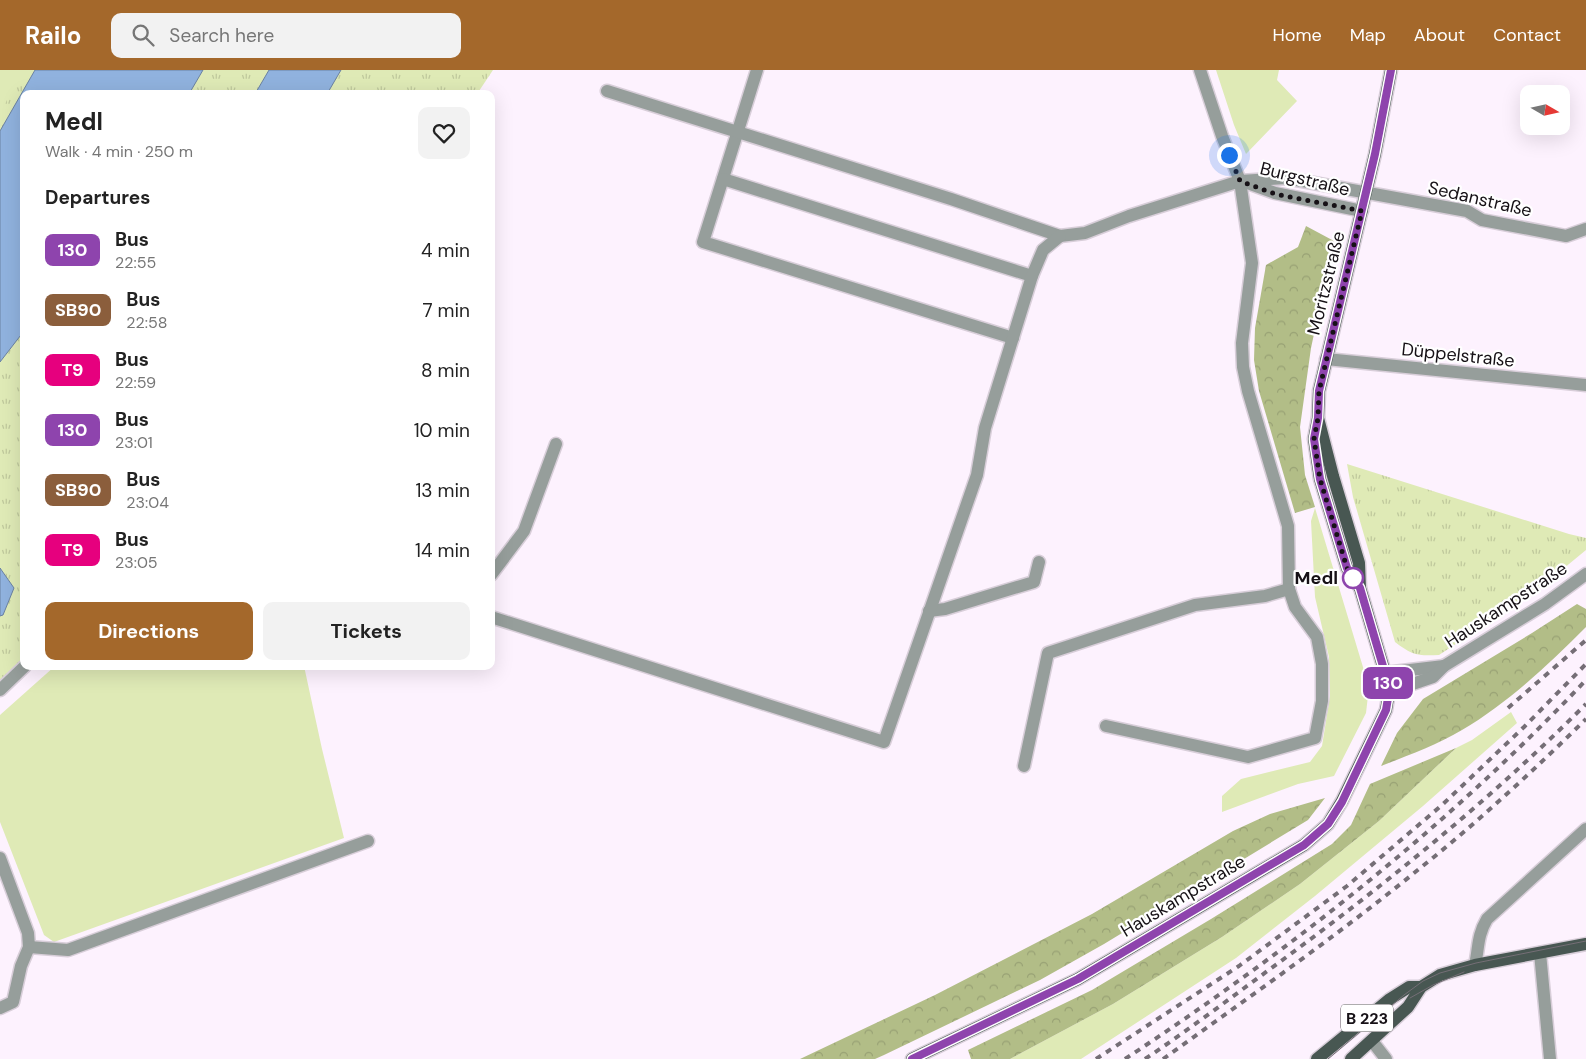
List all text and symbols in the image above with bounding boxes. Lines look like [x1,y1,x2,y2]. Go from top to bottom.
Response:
search box [111,13,461,58]
text: Railo [25,20,81,51]
icon: search [129,21,157,49]
text: Search here [169,23,274,48]
text: Home [1272,23,1322,47]
text: Map [1350,23,1386,47]
text: About [1414,23,1465,47]
text: Contact [1493,23,1561,47]
north arrow [1520,85,1570,135]
map controls [1520,85,1570,135]
text: Medl [45,106,103,137]
button: heart [418,107,470,159]
text: Walk · 4 min · 250 m [45,141,193,162]
your location [1217,143,1242,168]
street label: Burgstraße [1258,156,1352,202]
street label: Sedanstraße [1426,175,1534,223]
text: Departures [45,185,150,210]
text: Bus [115,227,149,252]
street label: Moritzstraße [1302,229,1350,337]
text: 130 [57,238,88,262]
text: 4 min [421,238,470,263]
text: 22:55 [115,252,156,273]
text: Bus [126,287,160,312]
text: SB90 [55,298,101,322]
text: 7 min [422,298,470,323]
text: 22:58 [126,312,167,333]
street label: Düppelstraße [1400,337,1516,373]
text: Bus [115,347,149,372]
text: T9 [61,358,84,382]
text: 8 min [421,358,470,383]
text: 22:59 [115,372,156,393]
text: Bus [115,407,149,432]
text: 130 [57,418,88,442]
text: 10 min [414,418,470,443]
text: 23:01 [115,432,153,453]
text: Bus [126,467,160,492]
text: SB90 [55,478,101,502]
text: 13 min [415,478,470,503]
text: 23:04 [126,492,169,513]
text: Bus [115,527,149,552]
text: T9 [61,538,84,562]
text: 14 min [415,538,470,563]
text: 23:05 [115,552,158,573]
street label: Hauskampstraße [1440,556,1572,654]
place label: Medl [1295,566,1338,590]
marker: Medl [1342,567,1364,589]
button: Directions [45,602,253,660]
button: Tickets [263,602,470,660]
line badge: 130 [1359,667,1417,699]
text: 130 [1373,671,1403,695]
street label: Hauskampstraße [1116,849,1250,943]
road number: B 223 [1341,1004,1393,1031]

